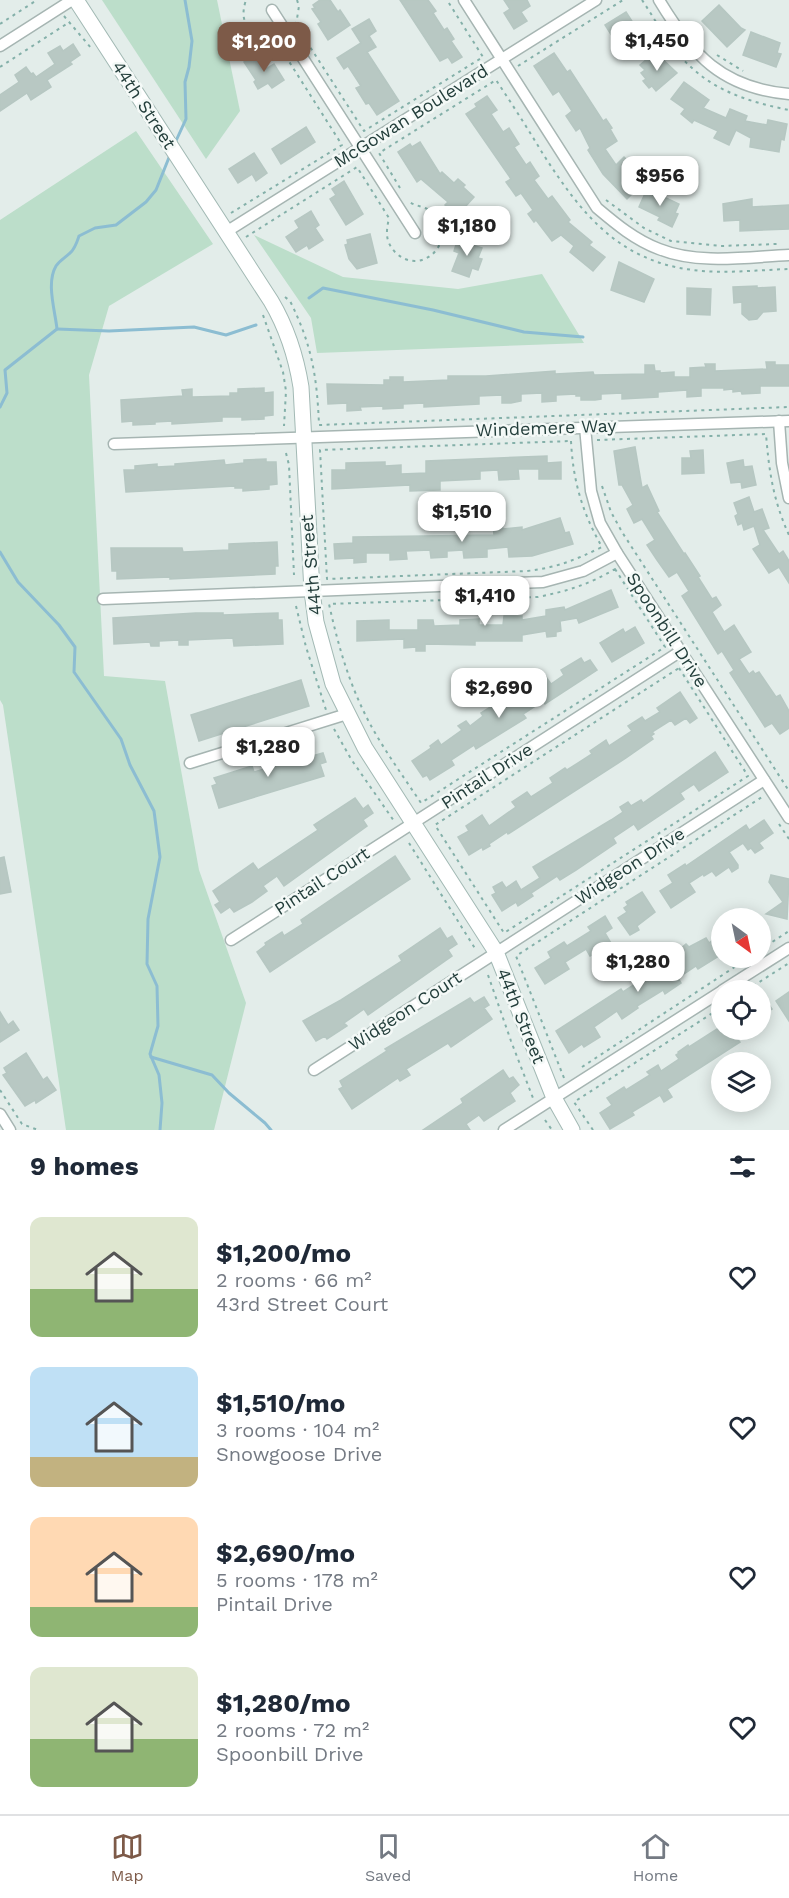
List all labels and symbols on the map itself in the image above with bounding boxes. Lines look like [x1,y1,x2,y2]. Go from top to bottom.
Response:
pin: $1,450 [608,21,706,72]
pin: $1,200 [215,22,313,73]
street label: 44th Street [108,57,181,153]
street label: McGowan Boulevard [330,60,492,172]
pin: $956 [624,156,696,207]
pin: $1,180 [418,206,516,257]
street label: Windemere Way [475,415,618,440]
pin: $1,510 [413,492,511,543]
street label: 44th Street [296,513,325,616]
street label: Spoonbill Drive [622,568,712,691]
pin: $1,410 [436,576,534,627]
pin: $2,690 [450,668,548,719]
pin: $1,280 [219,727,317,778]
street label: Pintail Drive [437,738,537,813]
street label: Widgeon Drive [571,822,688,909]
street label: Pintail Court [270,842,374,919]
north arrow [711,908,771,968]
pin: $1,280 [589,942,687,993]
street label: 44th Street [493,965,550,1067]
street label: Widgeon Court [344,966,465,1055]

